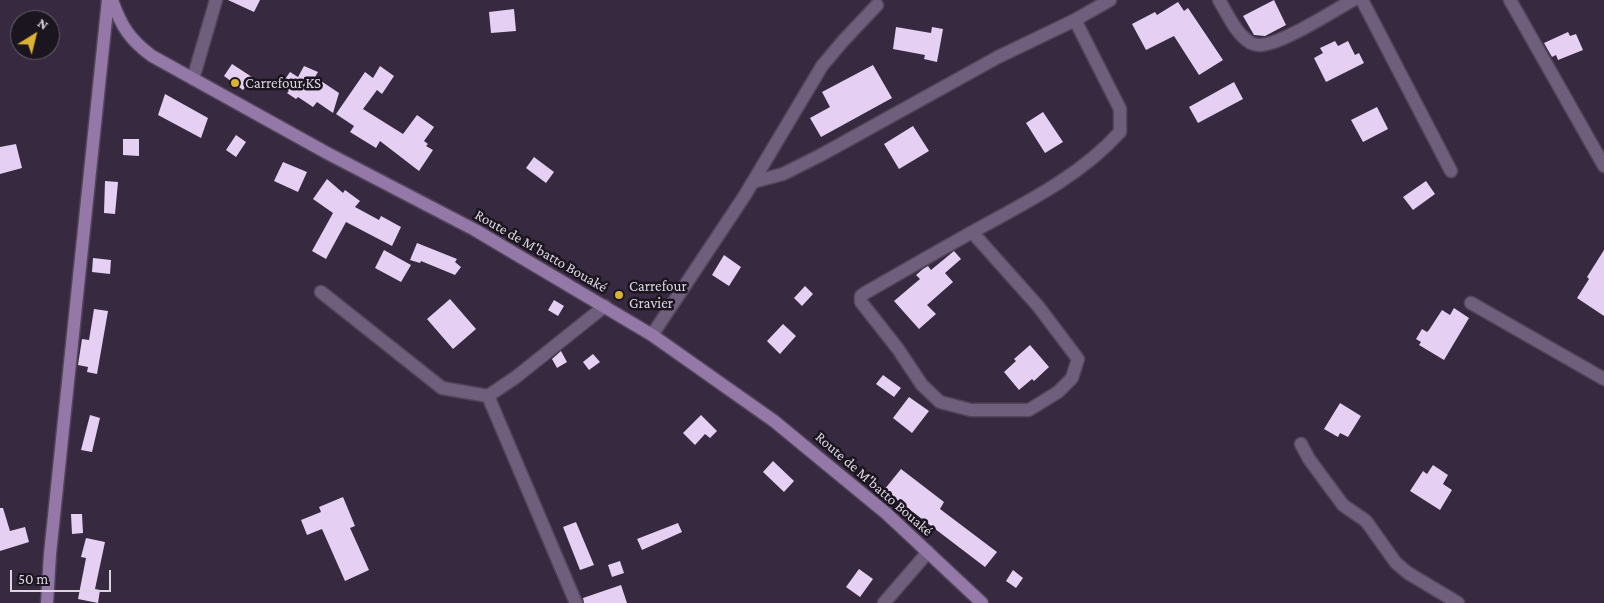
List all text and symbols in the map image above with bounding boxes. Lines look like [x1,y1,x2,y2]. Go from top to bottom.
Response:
north arrow [10,10,60,60]
text: N [35,14,52,33]
place label: Carrefour KS [245,74,321,92]
marker: Carrefour KS [229,77,241,89]
street label: Route de M'batto Bouaké [472,206,610,296]
place label: Carrefour Gravier [629,277,687,312]
marker: Carrefour Gravier [613,289,625,301]
street label: Route de M'batto Bouaké [812,428,936,540]
scale bar [12,560,114,592]
text: 50 m [18,571,48,587]

